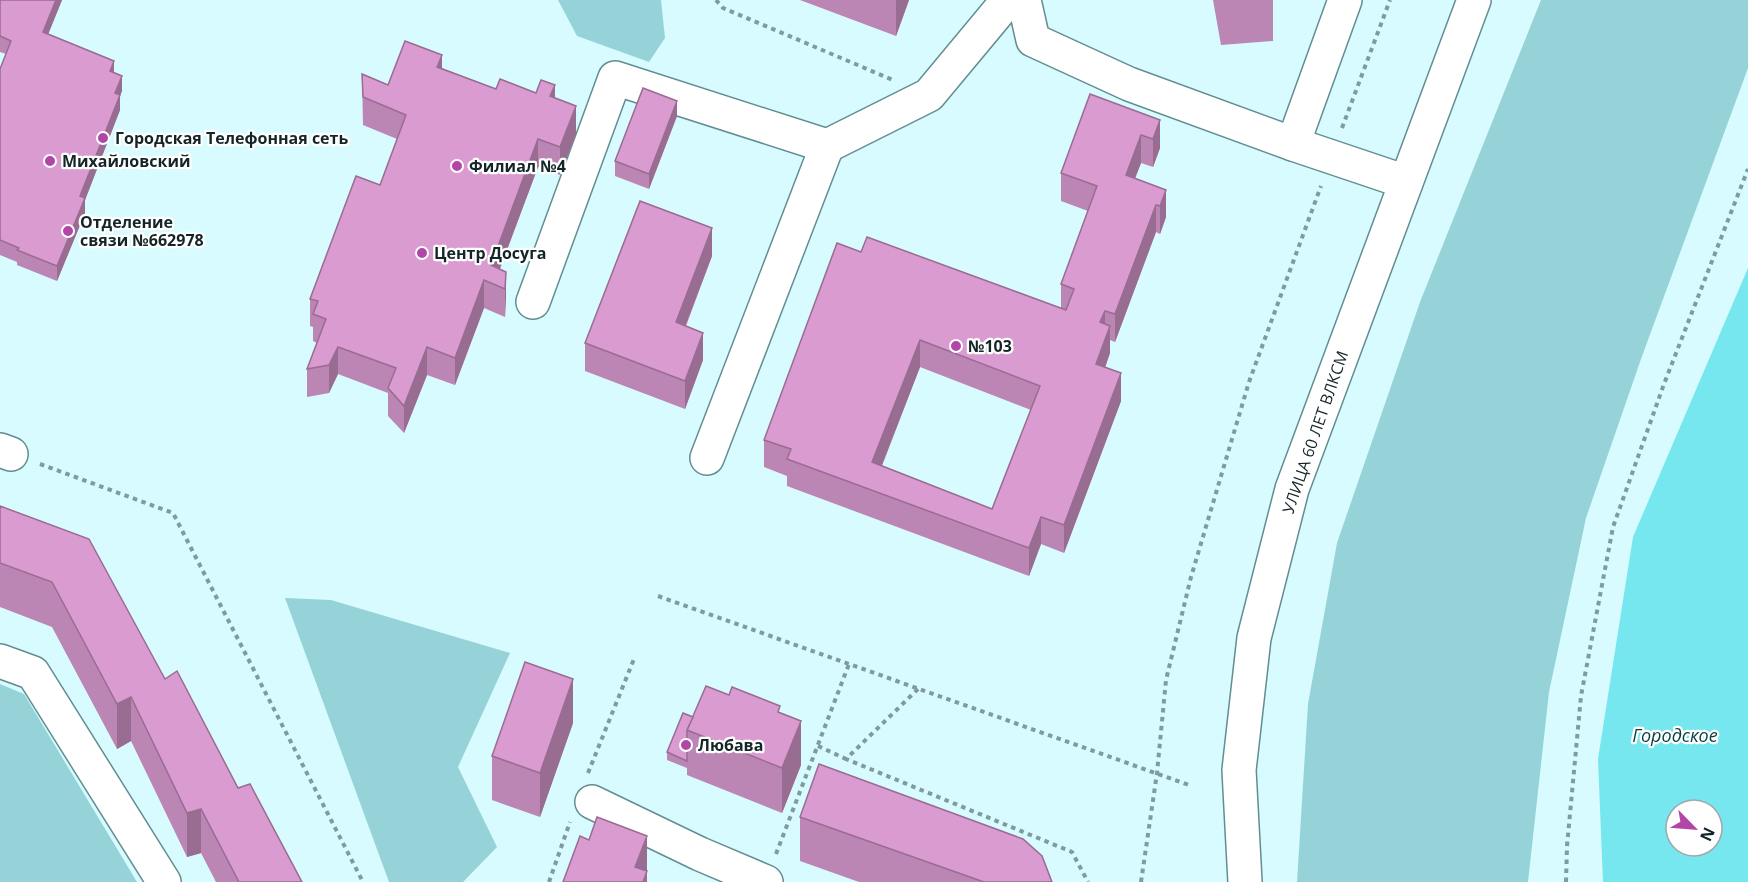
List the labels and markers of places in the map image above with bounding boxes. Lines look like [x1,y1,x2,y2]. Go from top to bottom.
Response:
place label: Городская Телефонная сеть [115,127,348,149]
marker: Городская Телефонная сеть [96,131,110,145]
place label: Михайловский [62,150,191,172]
marker: Михайловский [43,154,57,168]
place label: Филиал №4 [469,155,566,177]
marker: Филиал №4 [450,159,464,173]
place label: Отделение связи №662978 [80,211,204,251]
marker: Отделение связи №662978 [61,224,75,238]
place label: Центр Досуга [434,242,546,264]
marker: Центр Досуга [415,246,429,260]
place label: №103 [968,335,1012,357]
marker: №103 [949,339,963,353]
place label: Любава [698,734,763,756]
marker: Любава [679,738,693,752]

